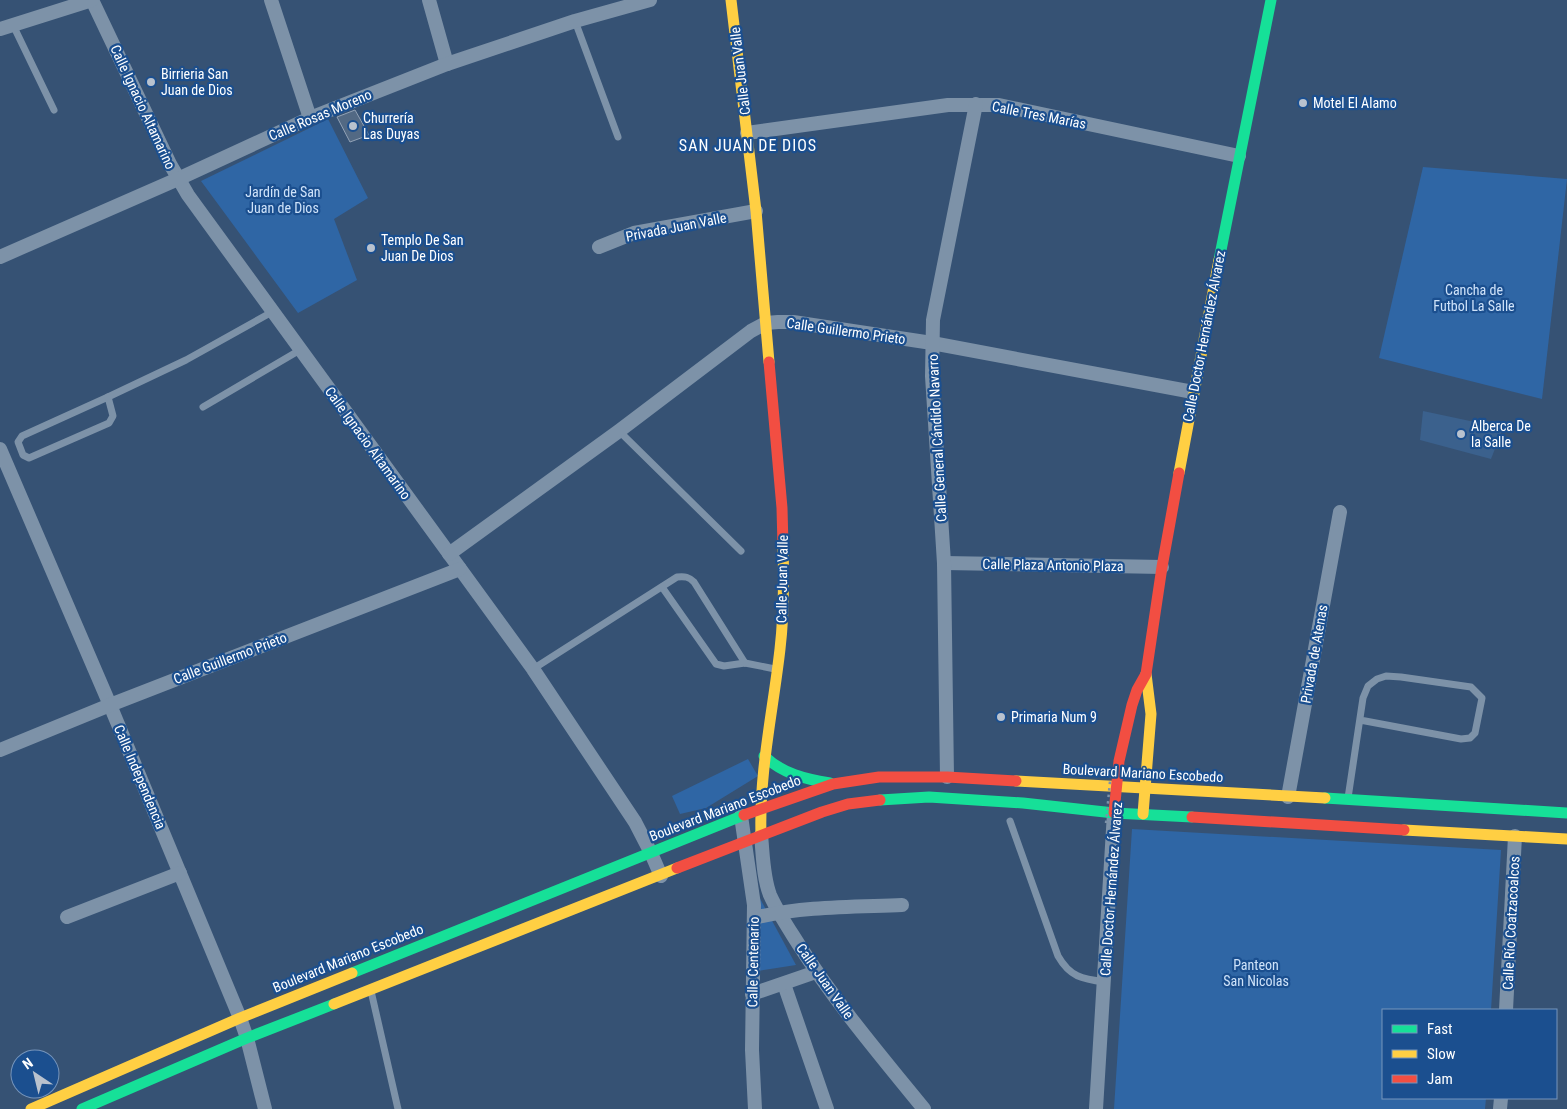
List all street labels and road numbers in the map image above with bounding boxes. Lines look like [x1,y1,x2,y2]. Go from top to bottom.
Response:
street label: Calle Juan Valle [727,26,753,116]
street label: Calle Ignacio Altamarino [107,42,179,172]
street label: Calle Rosas Moreno [266,86,374,144]
street label: Calle Tres Marías [991,98,1087,132]
street label: Privada Juan Valle [624,209,728,245]
street label: Calle Doctor Hernández Álvarez [1179,249,1228,423]
street label: Calle Guillermo Prieto [785,315,907,347]
street label: Calle General Cándido Navarro [925,354,949,522]
street label: Calle Ignacio Altamarino [322,384,414,502]
street label: Calle Juan Valle [773,534,791,623]
street label: Calle Plaza Antonio Plaza [982,556,1124,574]
street label: Privada de Atenas [1297,603,1331,705]
street label: Calle Guillermo Prieto [171,629,289,687]
street label: Calle Independencia [111,723,169,831]
street label: Boulevard Mariano Escobedo [1062,761,1224,785]
street label: Boulevard Mariano Escobedo [647,772,803,844]
street label: Calle Doctor Hernández Álvarez [1096,801,1125,976]
street label: Calle Río Coatzacoalcos [1500,856,1522,990]
street label: Calle Centenario [744,916,762,1008]
street label: Boulevard Mariano Escobedo [270,920,426,996]
street label: Calle Juan Valle [793,940,857,1022]

